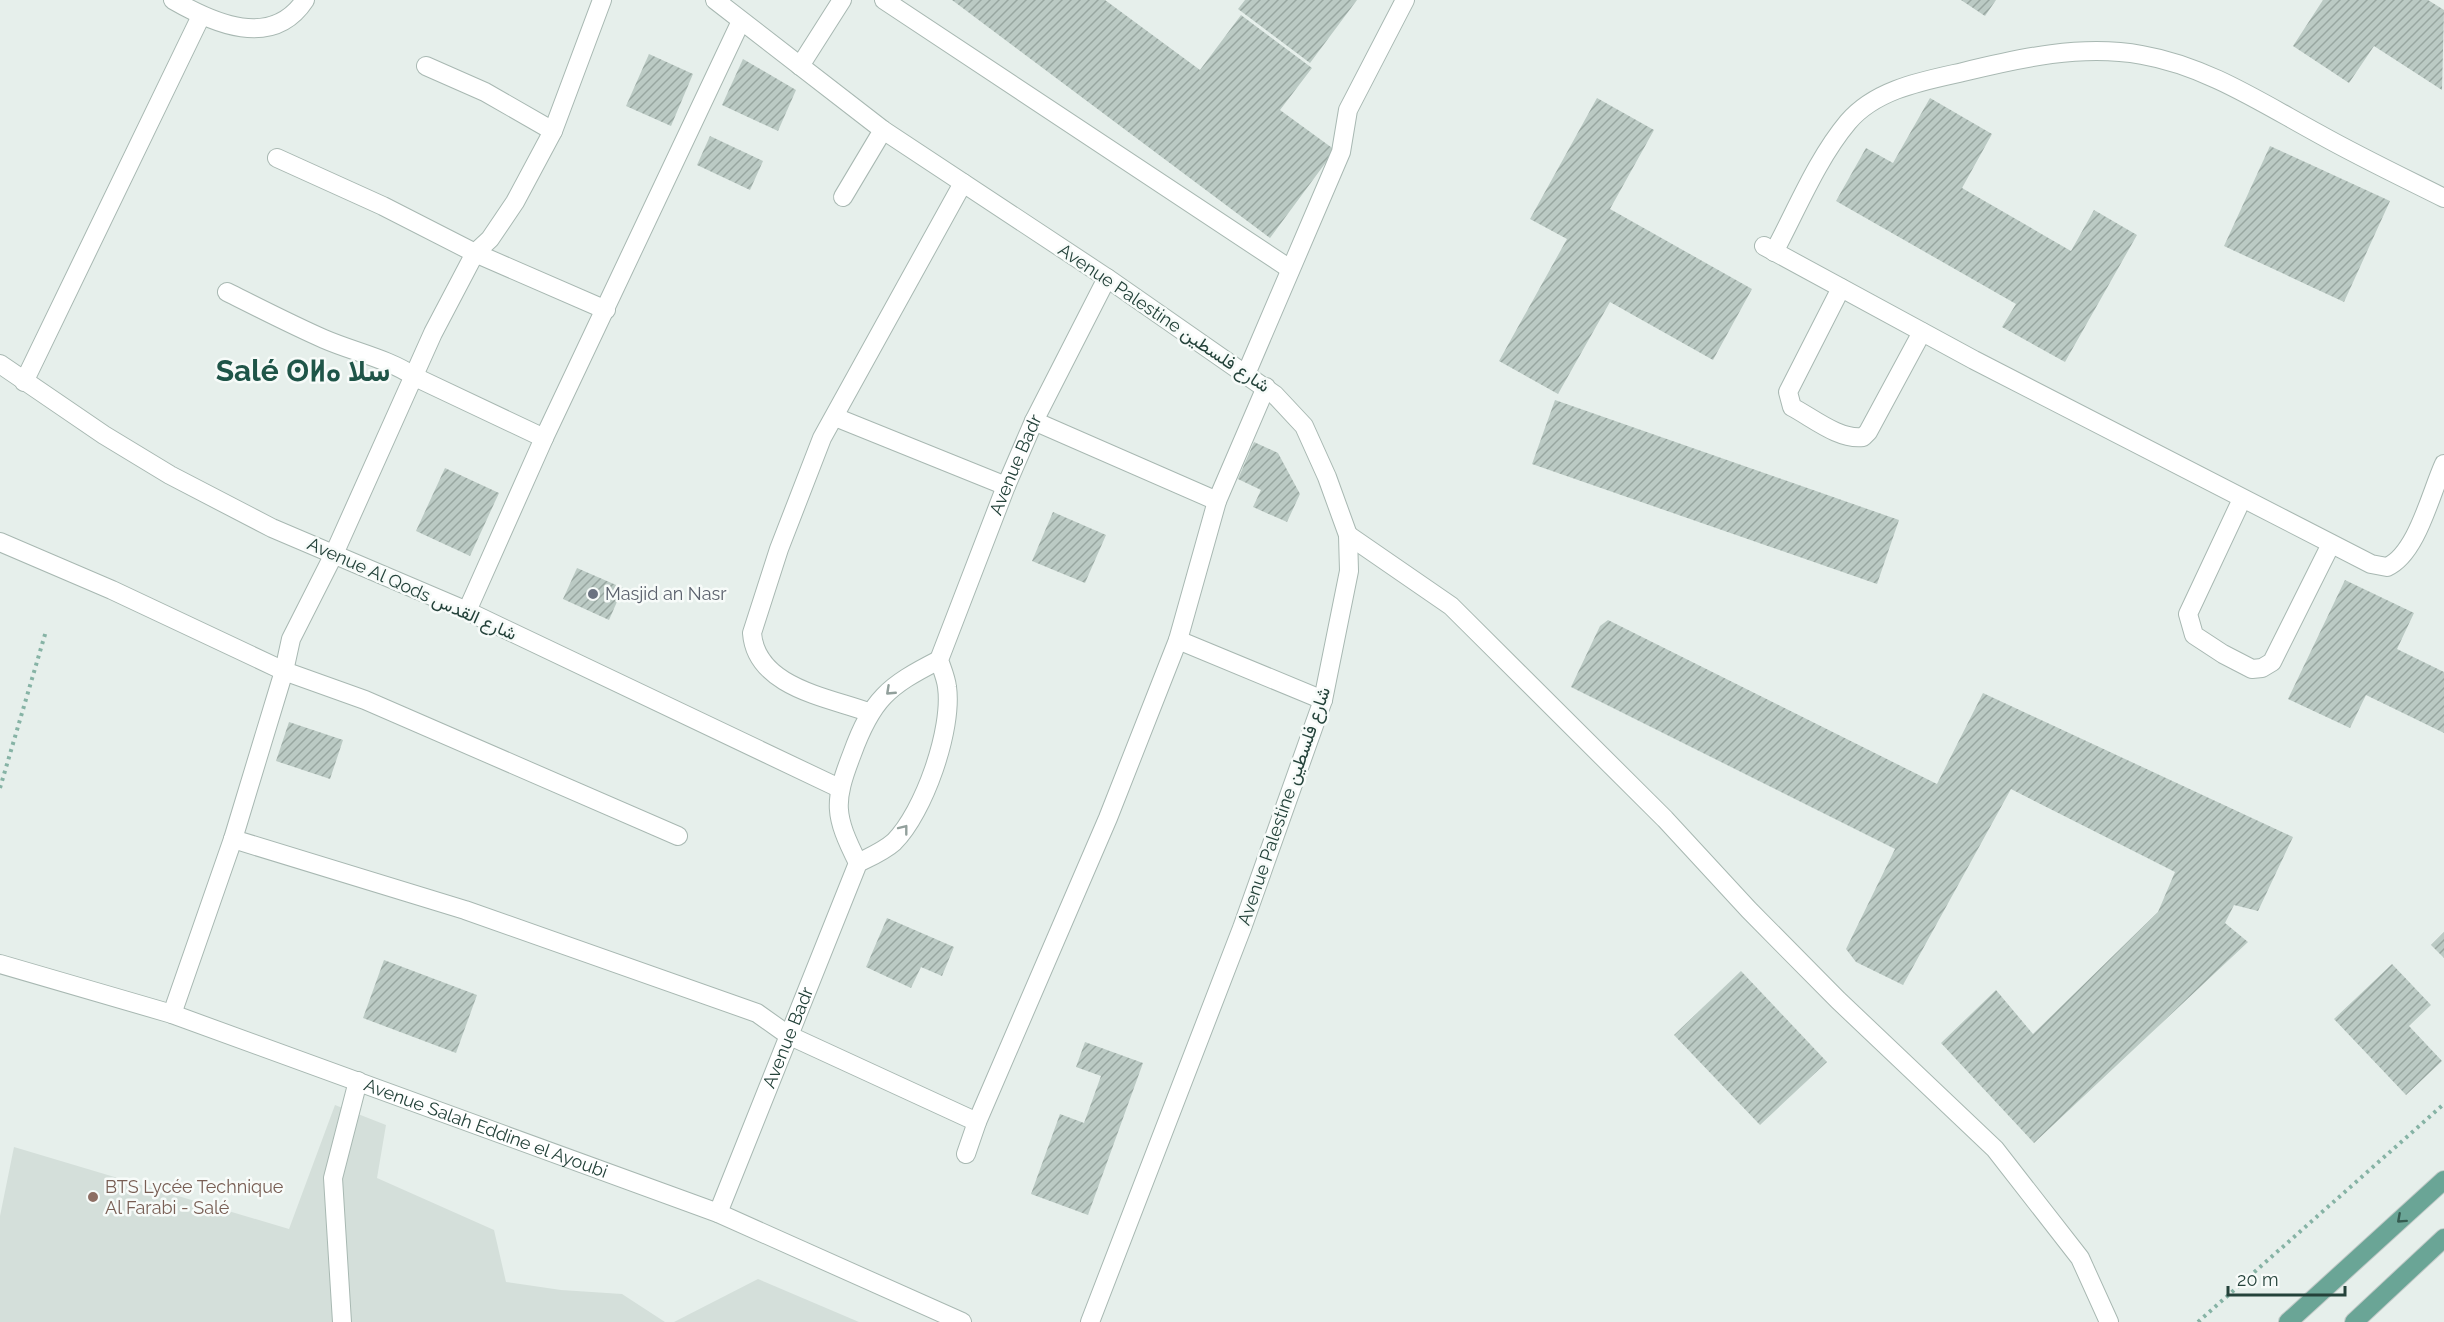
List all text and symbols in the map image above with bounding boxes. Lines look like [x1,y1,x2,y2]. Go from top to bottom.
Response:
street label: Avenue Palestine شارع فلسطين [1053,239,1274,398]
district label: Salé ⵙⵍⴰ سلا [216,353,390,388]
street label: Avenue Badr [985,410,1046,518]
street label: Avenue Al Qods شارع القدس [303,533,520,646]
place label: Masjid an Nasr [605,583,727,604]
marker: Masjid an Nasr [586,587,600,601]
one-way arrow [886,684,896,695]
street label: Avenue Palestine شارع فلسطين [1233,684,1336,928]
one-way arrow [897,824,908,835]
street label: Avenue Badr [758,983,818,1091]
street label: Avenue Salah Eddine el Ayoubi [361,1074,610,1182]
place label: BTS Lycée Technique Al Farabi - Salé [105,1176,284,1218]
marker: BTS Lycée Technique Al Farabi - Salé [86,1190,100,1204]
one-way arrow [2397,1212,2408,1223]
scale bar [2228,1259,2345,1297]
text: 20 m [2237,1269,2279,1290]

